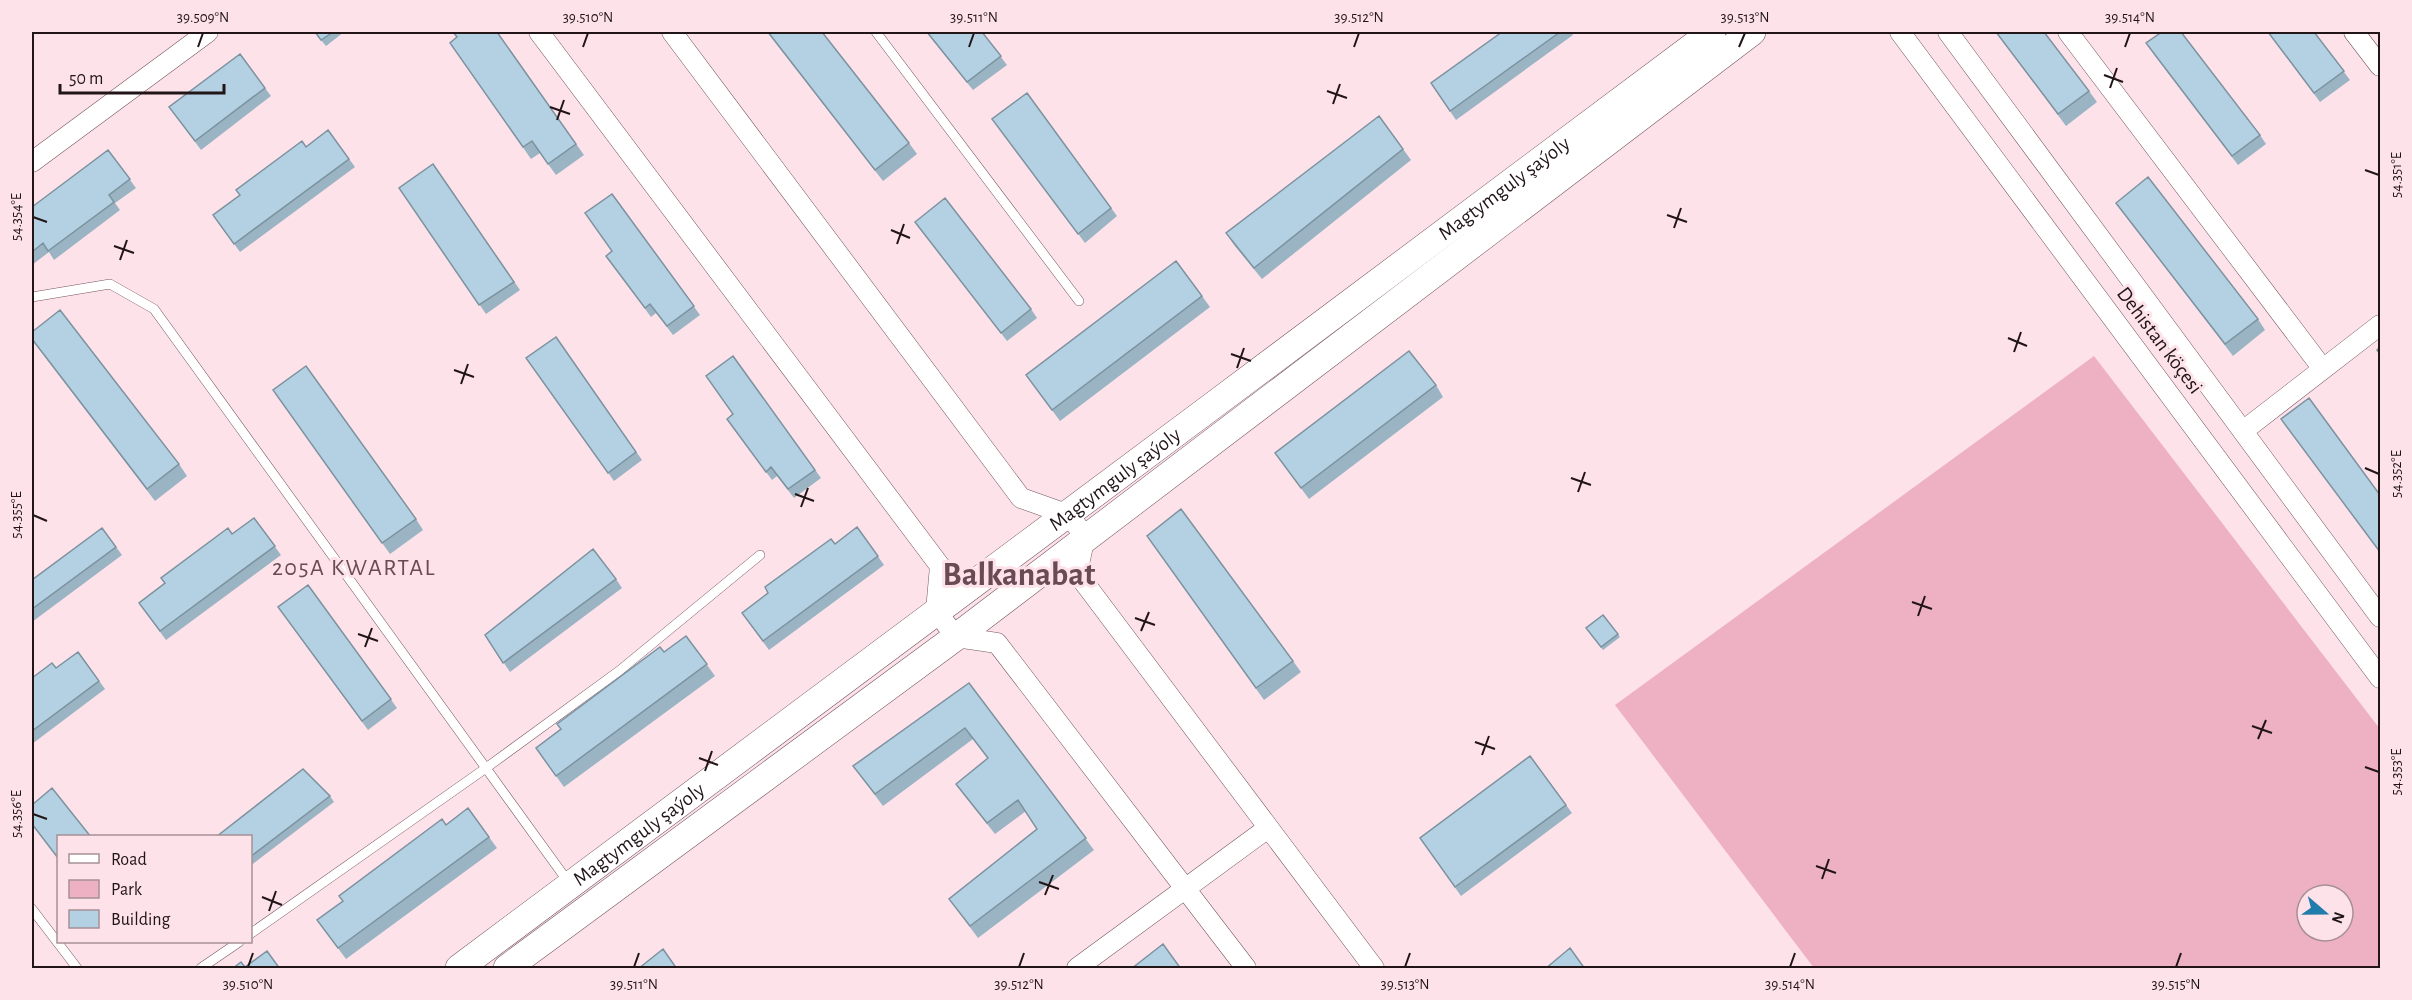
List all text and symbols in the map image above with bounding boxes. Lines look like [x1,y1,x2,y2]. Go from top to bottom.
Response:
text: 39.509°N [177,10,229,25]
text: 39.510°N [563,10,613,25]
text: 39.511°N [950,10,998,25]
text: 39.512°N [1334,10,1384,25]
text: 39.513°N [1721,10,1769,25]
text: 39.514°N [2105,10,2155,25]
scale bar [60,57,224,95]
text: 50 m [69,70,103,88]
street label: Magtymguly şaýoly [1435,133,1574,244]
text: 54.351°E [2389,152,2404,198]
text: 54.354°E [9,193,24,241]
street label: Dehistan köçesi [2113,283,2206,398]
street label: Magtymguly şaýoly [1045,424,1185,535]
text: 54.352°E [2389,450,2404,498]
text: 54.355°E [9,491,24,539]
district label: 205A KWARTAL [272,556,436,580]
district label: Balkanabat [943,559,1095,592]
text: 54.353°E [2389,748,2404,796]
street label: Magtymguly şaýoly [569,779,708,890]
text: 54.356°E [9,790,24,838]
legend [57,835,252,943]
text: Road [111,851,147,869]
text: Park [111,881,143,899]
north arrow [2295,883,2355,943]
text: N [2329,910,2348,926]
text: Building [111,911,171,929]
text: 39.510°N [223,977,273,992]
text: 39.511°N [610,977,658,992]
text: 39.512°N [994,977,1044,992]
text: 39.513°N [1381,977,1429,992]
text: 39.514°N [1765,977,1815,992]
text: 39.515°N [2151,977,2201,992]

